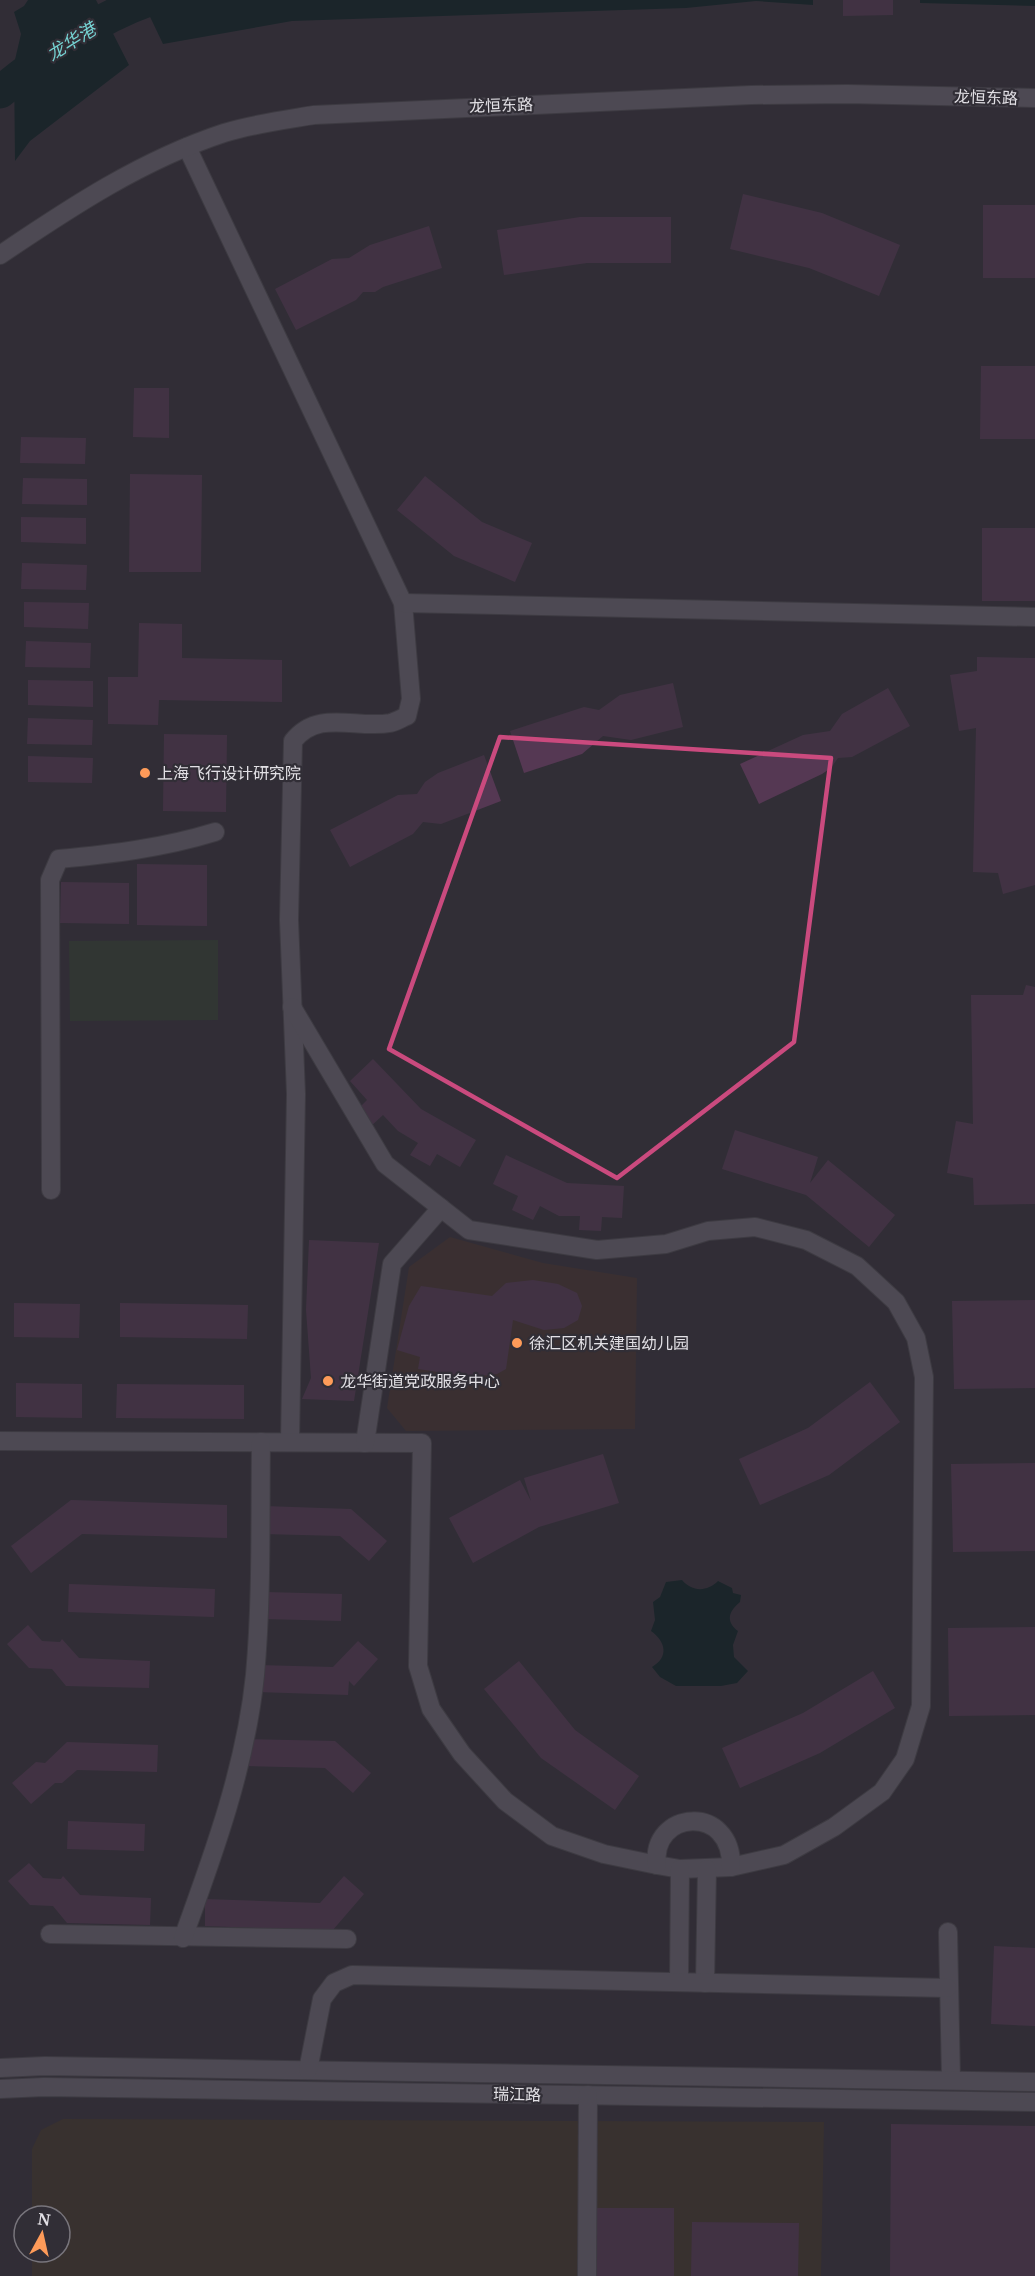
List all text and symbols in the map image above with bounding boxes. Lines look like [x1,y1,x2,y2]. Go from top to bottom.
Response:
water label: 龙华港 [42,15,103,65]
street label: 龙恒东路 [954,85,1018,109]
street label: 龙恒东路 [469,93,533,117]
place label: 上海飞行设计研究院 [157,762,301,784]
marker: 上海飞行设计研究院 [138,766,152,780]
place label: 徐汇区机关建国幼儿园 [529,1332,689,1354]
marker: 徐汇区机关建国幼儿园 [510,1336,524,1350]
place label: 龙华街道党政服务中心 [340,1370,500,1392]
marker: 龙华街道党政服务中心 [321,1374,335,1388]
street label: 瑞江路 [493,2083,541,2105]
north arrow [12,2204,72,2264]
text: N [36,2207,52,2231]

